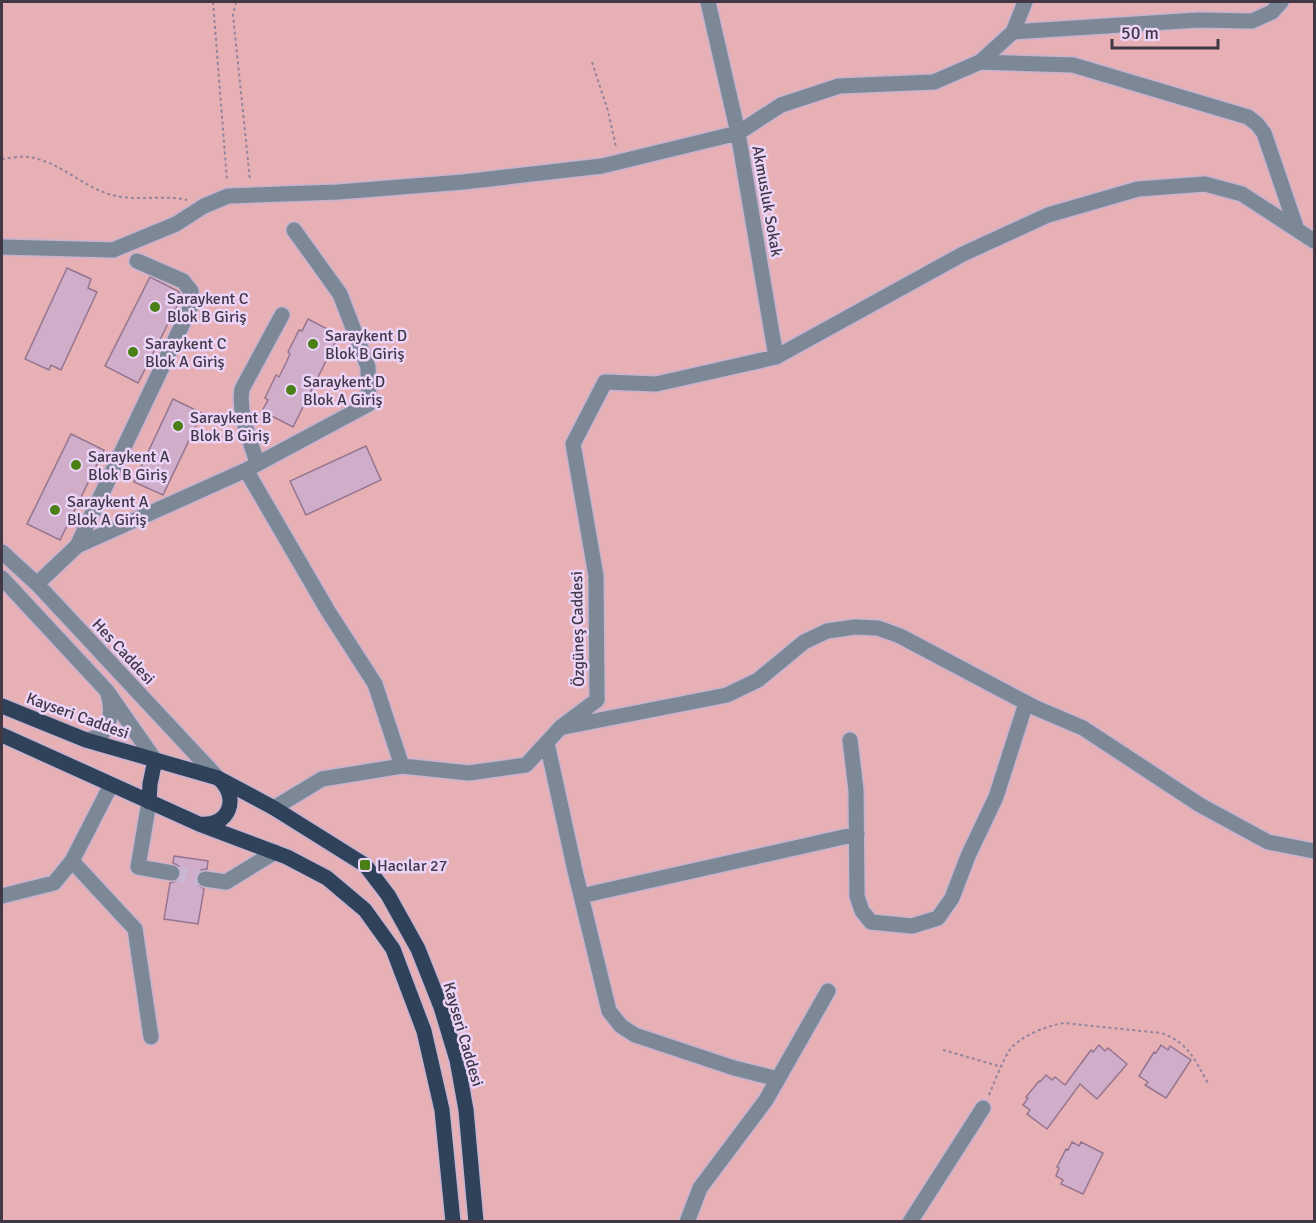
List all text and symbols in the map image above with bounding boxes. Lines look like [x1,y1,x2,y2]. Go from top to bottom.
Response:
scale bar [1112,12,1218,50]
text: 50 m [1121,22,1159,44]
street label: Akmusluk Sokak [747,144,787,258]
place label: Saraykent C Blok B Giriş [167,289,249,327]
marker: Saraykent C Blok B Giriş [148,300,162,314]
place label: Saraykent D Blok B Giriş [325,326,407,364]
place label: Saraykent C Blok A Giriş [145,334,227,372]
marker: Saraykent D Blok B Giriş [306,337,320,351]
marker: Saraykent C Blok A Giriş [126,345,140,359]
place label: Saraykent D Blok A Giriş [303,372,385,410]
marker: Saraykent D Blok A Giriş [284,383,298,397]
place label: Saraykent B Blok B Giriş [190,408,271,446]
marker: Saraykent B Blok B Giriş [171,419,185,433]
place label: Saraykent A Blok B Giriş [88,447,170,485]
marker: Saraykent A Blok B Giriş [69,458,83,472]
place label: Saraykent A Blok A Giriş [67,492,149,530]
marker: Saraykent A Blok A Giriş [48,503,62,517]
street label: Özgüneş Caddesi [567,571,589,687]
street label: Hes Caddesi [88,614,159,689]
street label: Kayseri Caddesi [24,688,132,744]
place label: Hacılar 27 [377,856,447,876]
marker: Hacılar 27 [358,858,372,872]
street label: Kayseri Caddesi [439,980,488,1089]

